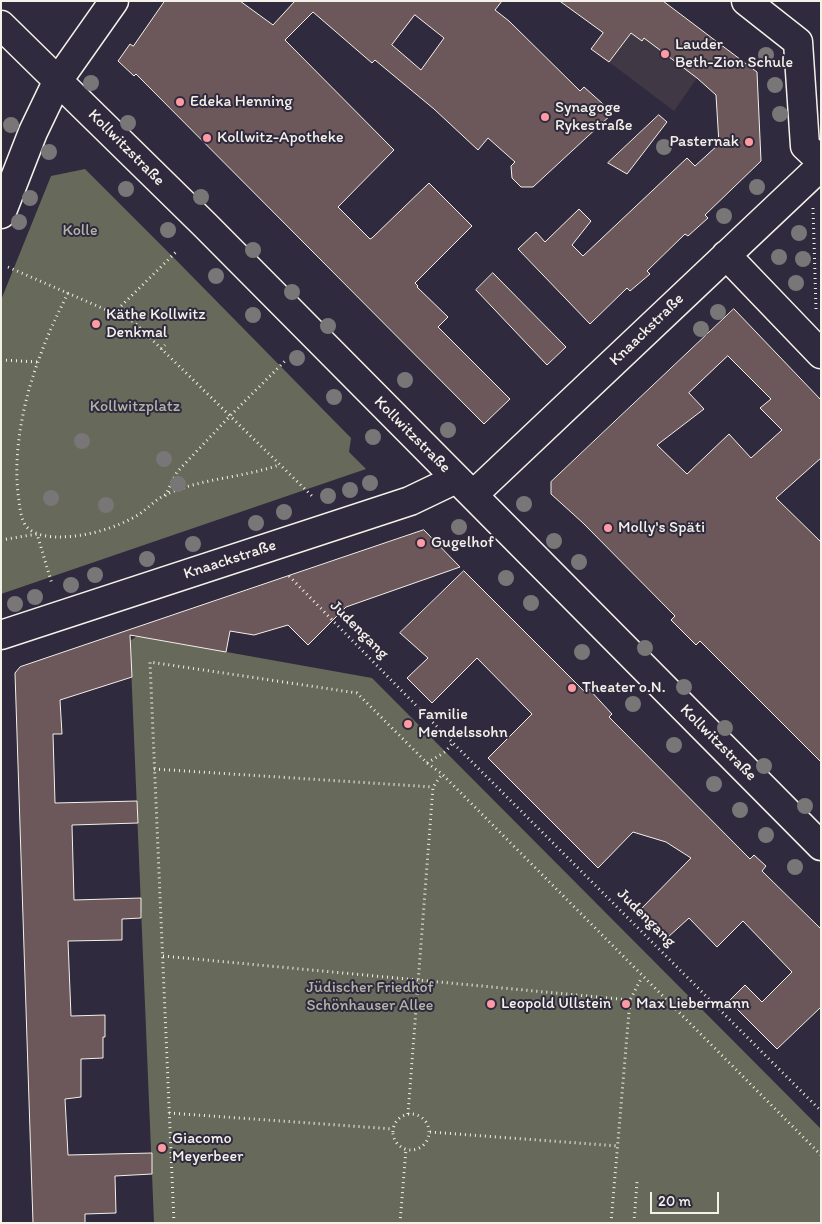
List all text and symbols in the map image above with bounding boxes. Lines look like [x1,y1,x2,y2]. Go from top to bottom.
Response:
place label: Lauder Beth-Zion Schule [675,35,793,73]
marker: Lauder Beth-Zion Schule [659,48,671,60]
place label: Edeka Henning [190,92,292,112]
marker: Edeka Henning [174,96,186,108]
place label: Synagoge Rykestraße [555,98,632,136]
street label: Kollwitzstraße [84,106,168,190]
marker: Synagoge Rykestraße [539,111,551,123]
place label: Kollwitz-Apotheke [217,128,344,148]
marker: Kollwitz-Apotheke [201,132,213,144]
place label: Pasternak [669,132,739,152]
marker: Pasternak [743,136,755,148]
park label: Kolle [63,221,97,241]
street label: Knaackstraße [606,290,688,370]
place label: Käthe Kollwitz Denkmal [106,305,206,343]
marker: Käthe Kollwitz Denkmal [90,318,102,330]
street label: Kollwitzstraße [370,393,454,477]
park label: Kollwitzplatz [90,397,180,417]
place label: Molly's Späti [618,518,705,538]
marker: Molly's Späti [602,522,614,534]
place label: Gugelhof [431,533,494,553]
street label: Knaackstraße [181,536,279,584]
marker: Gugelhof [415,537,427,549]
street label: Judengang [326,597,392,663]
place label: Theater o.N. [582,678,666,698]
marker: Theater o.N. [566,682,578,694]
street label: Kollwitzstraße [676,701,760,785]
place label: Familie Mendelssohn [418,705,508,743]
marker: Familie Mendelssohn [402,718,414,730]
street label: Judengang [613,885,679,951]
park label: Jüdischer Friedhof Schönhauser Allee [306,978,434,1016]
place label: Leopold Ullstein [501,994,611,1014]
place label: Max Liebermann [636,994,750,1014]
marker: Leopold Ullstein [485,998,497,1010]
marker: Max Liebermann [620,998,632,1010]
place label: Giacomo Meyerbeer [172,1129,243,1167]
marker: Giacomo Meyerbeer [156,1142,168,1154]
scale bar [652,1182,721,1214]
text: 20 m [658,1192,691,1210]

